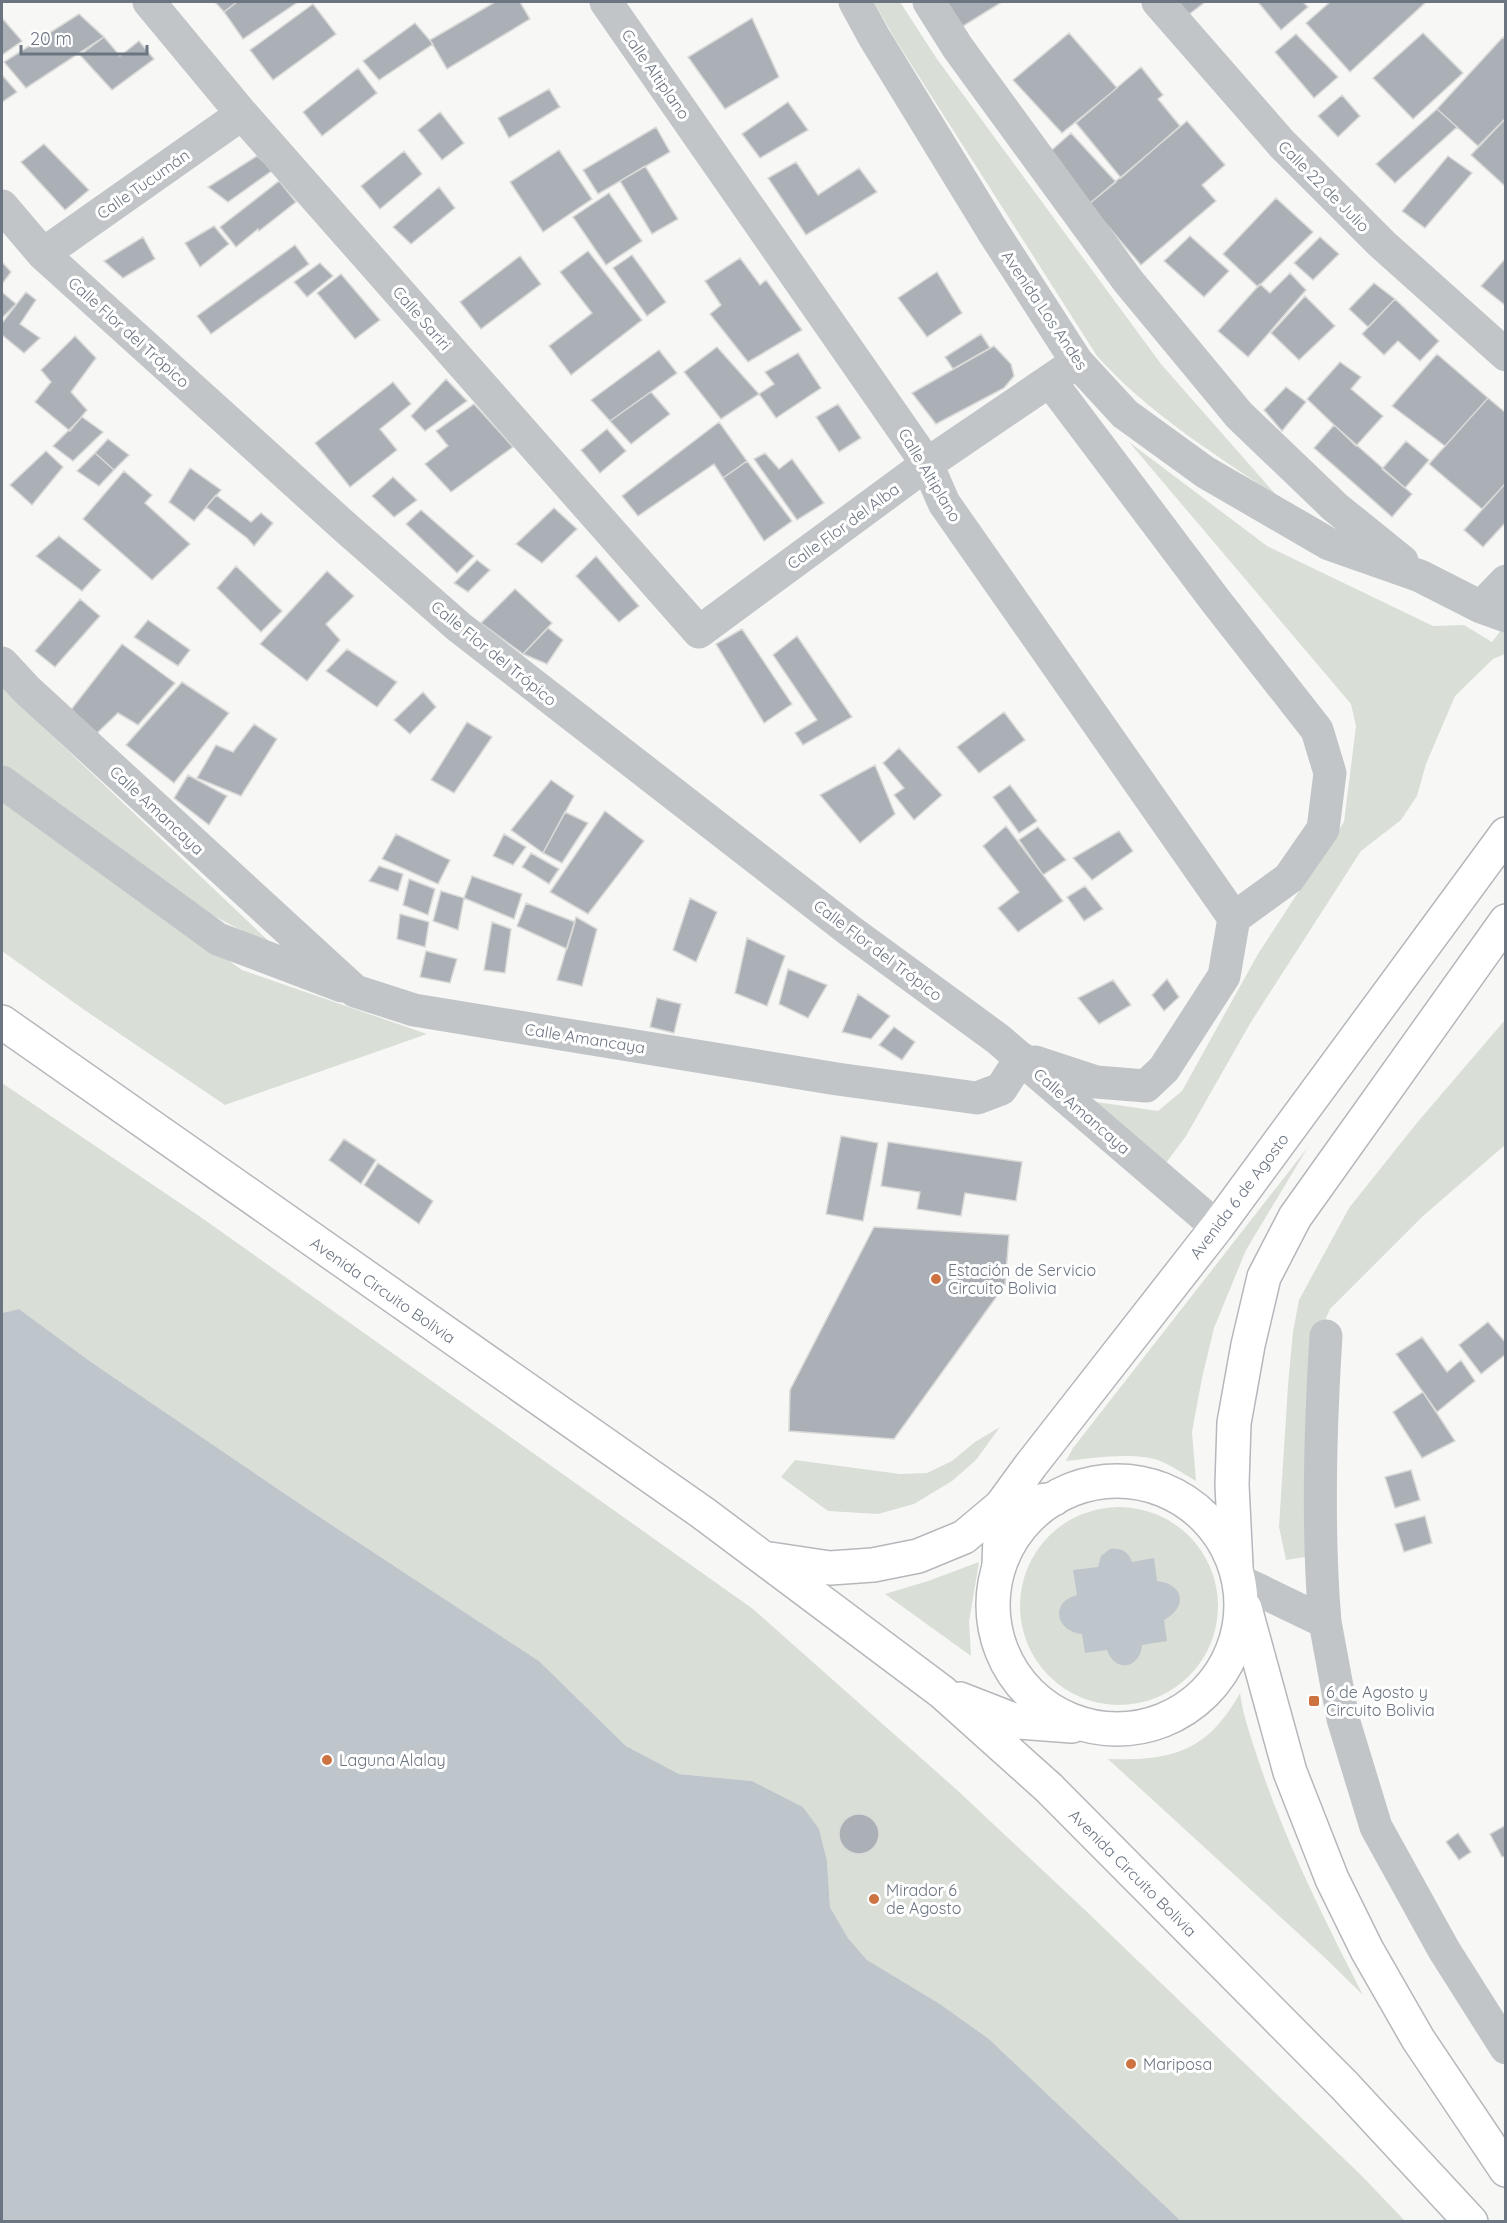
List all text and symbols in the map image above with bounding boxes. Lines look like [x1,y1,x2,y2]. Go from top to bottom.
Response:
scale bar [21,18,147,56]
street label: Calle Altiplano [618,25,694,123]
text: 20 m [30,27,72,50]
street label: Calle 22 de Julio [1274,136,1374,236]
street label: Calle Tucumán [93,145,193,223]
street label: Avenida Los Andes [998,247,1092,373]
street label: Calle Flor del Trópico [64,272,194,392]
street label: Calle Sariri [389,282,455,354]
street label: Calle Altiplano [894,425,966,525]
street label: Calle Flor del Alba [783,479,903,573]
street label: Calle Flor del Trópico [427,596,561,710]
street label: Calle Amancaya [106,761,208,859]
street label: Calle Flor del Trópico [810,895,946,1005]
street label: Calle Amancaya [523,1019,647,1057]
street label: Calle Amancaya [1030,1064,1134,1158]
street label: Avenida 6 de Agosto [1185,1129,1293,1263]
street label: Avenida Circuito Bolivia [307,1232,459,1348]
place label: Estación de Servicio Circuito Bolivia [948,1260,1096,1298]
marker: Estación de Servicio Circuito Bolivia [929,1272,943,1286]
place label: 6 de Agosto y Circuito Bolivia [1326,1682,1435,1720]
marker: 6 de Agosto y Circuito Bolivia [1307,1694,1321,1708]
place label: Laguna Alalay [339,1750,446,1770]
marker: Laguna Alalay [320,1753,334,1767]
street label: Avenida Circuito Bolivia [1065,1805,1201,1941]
place label: Mirador 6 de Agosto [886,1880,961,1918]
marker: Mirador 6 de Agosto [867,1892,881,1906]
place label: Mariposa [1143,2054,1212,2074]
marker: Mariposa [1124,2057,1138,2071]

